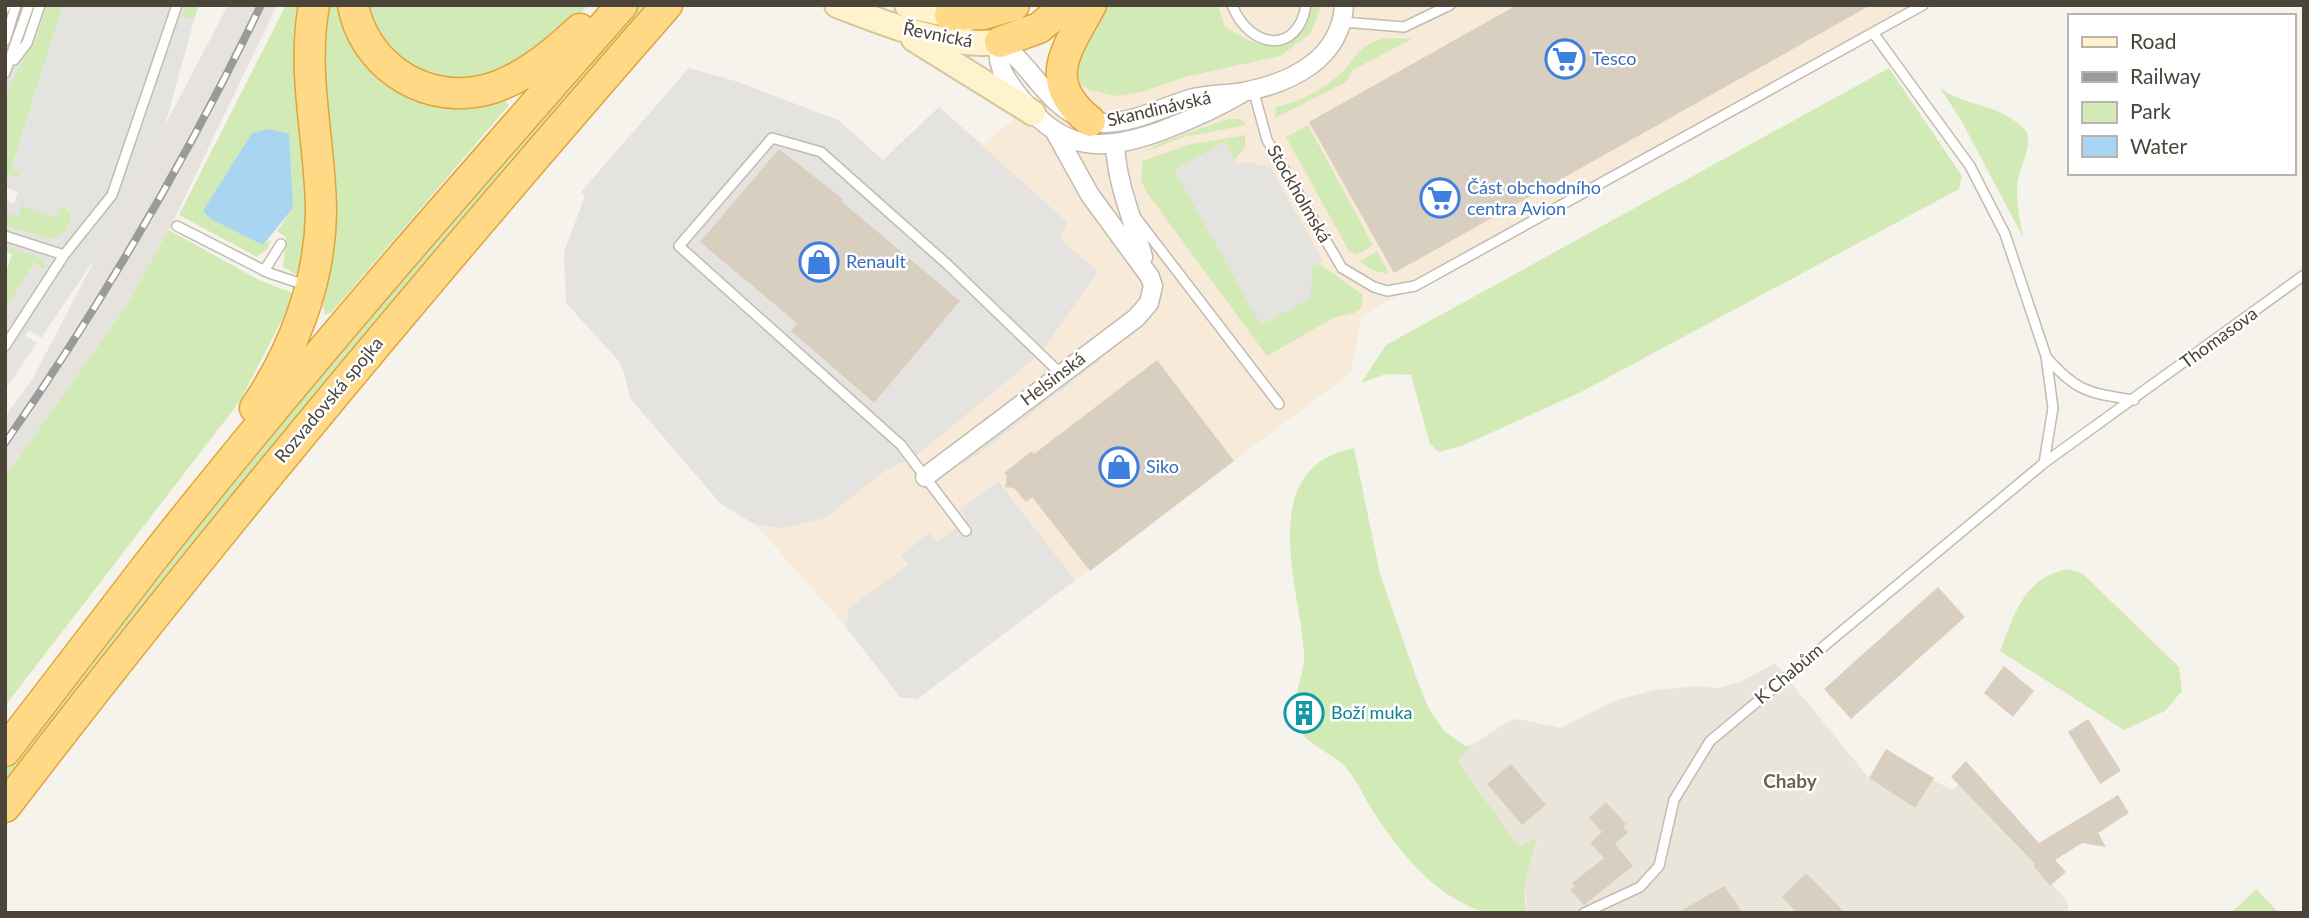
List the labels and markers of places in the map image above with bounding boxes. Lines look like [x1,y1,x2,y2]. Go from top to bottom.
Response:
supermarket icon: Tesco [1544,38,1586,80]
place label: Tesco [1592,47,1636,69]
place label: Část obchodního centra Avion [1467,176,1601,219]
supermarket icon: Část obchodního centra Avion [1419,177,1461,219]
shop icon: Renault [798,241,840,283]
place label: Renault [846,250,906,272]
shop icon: Siko [1098,446,1140,488]
place label: Siko [1146,455,1179,477]
building icon: Boží muka [1283,692,1325,734]
place label: Boží muka [1331,701,1413,723]

